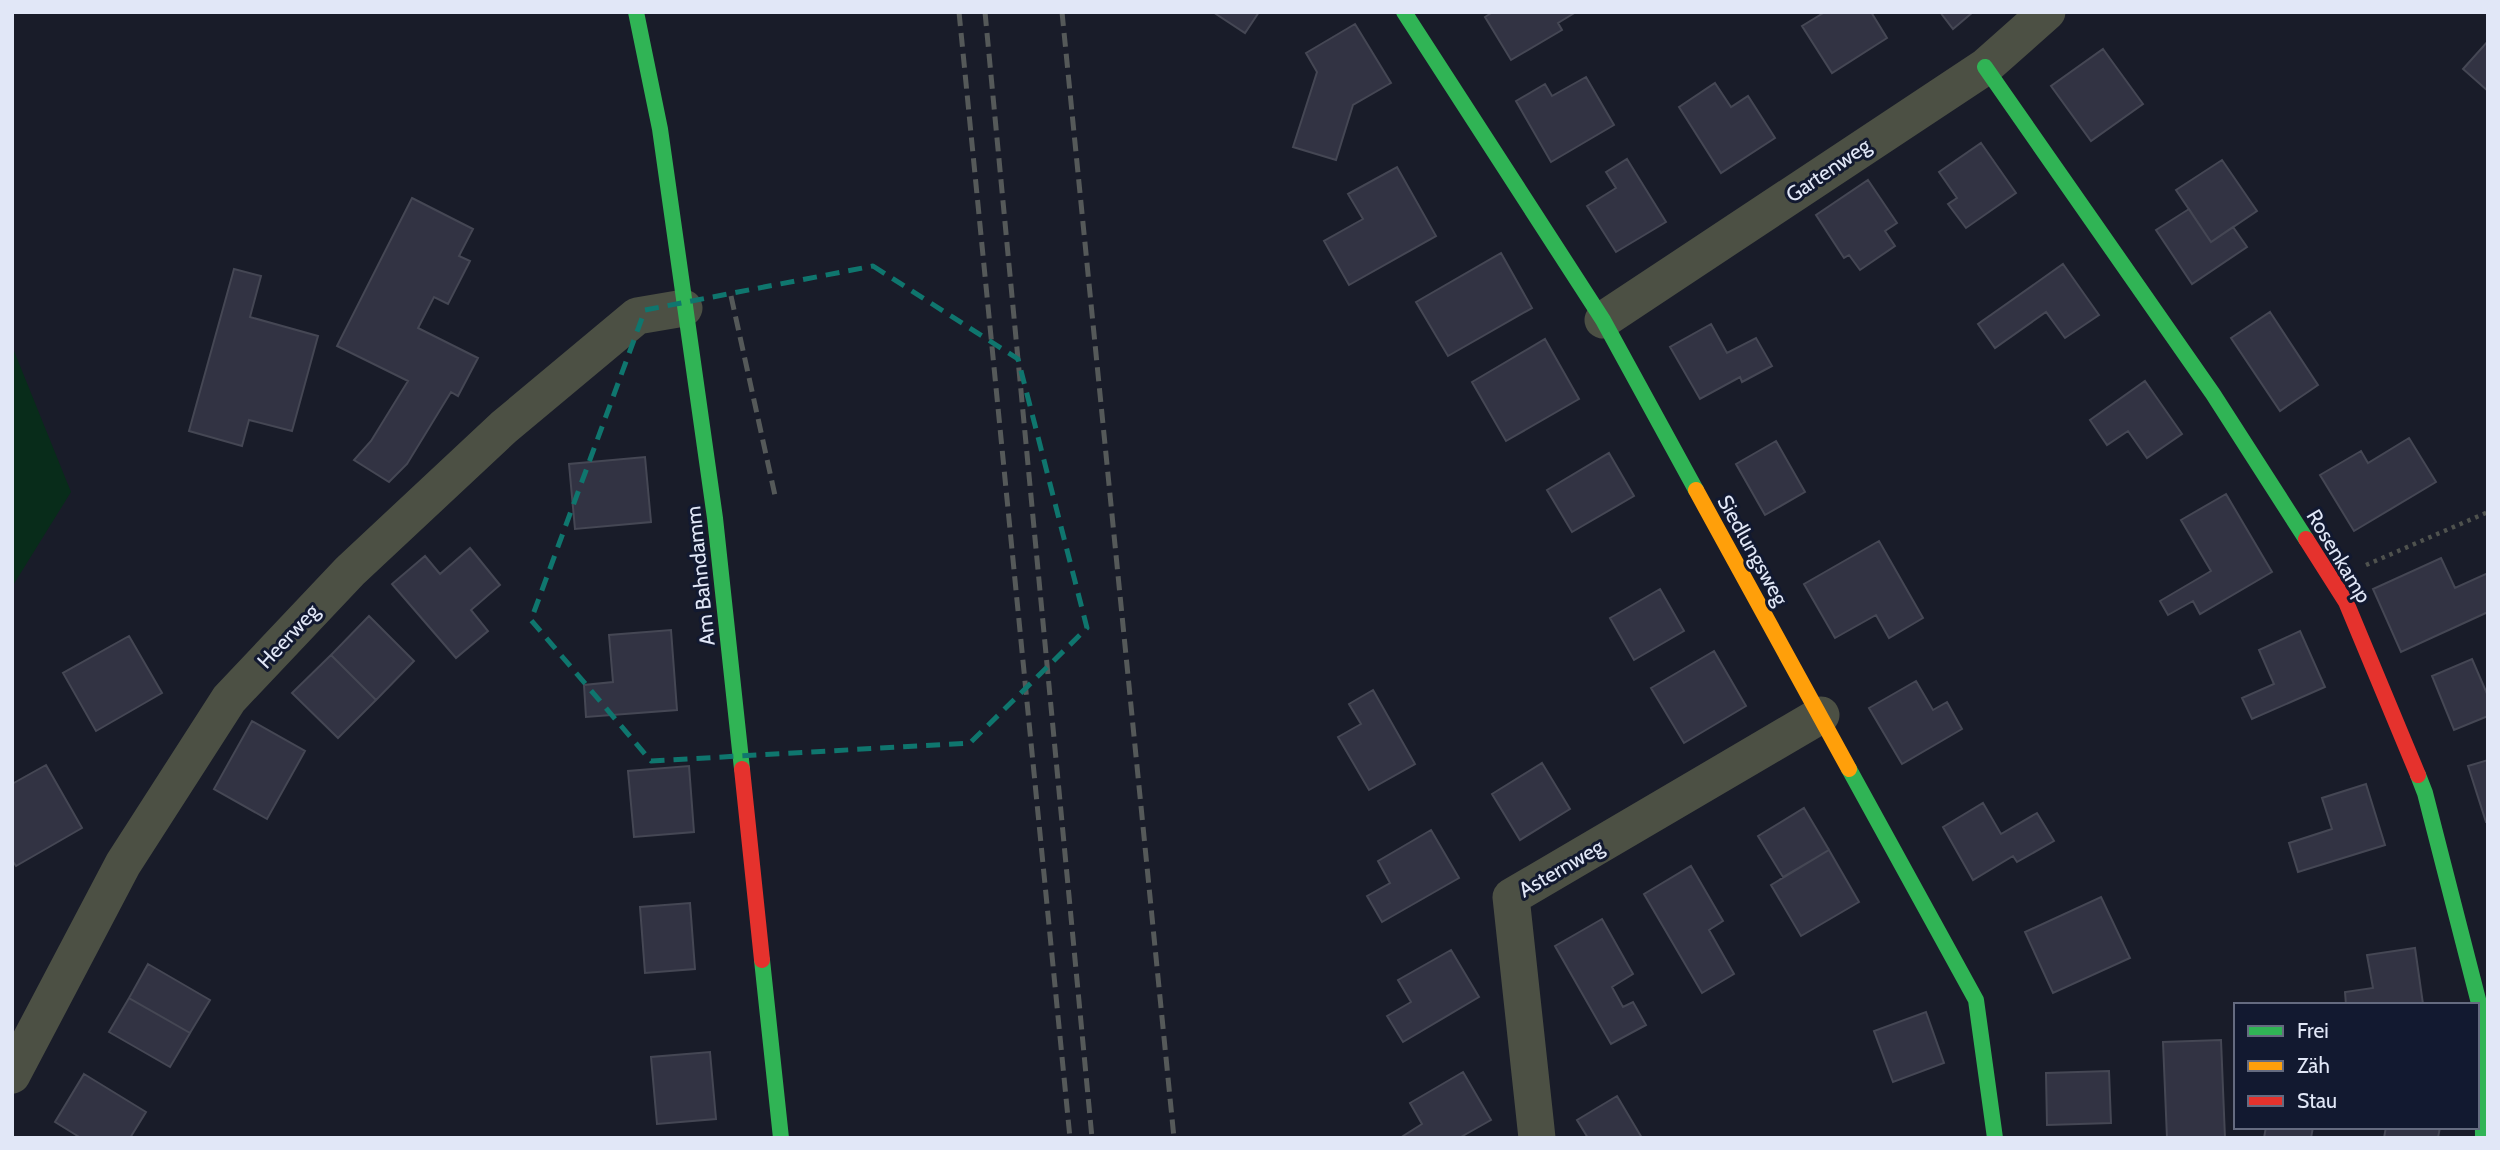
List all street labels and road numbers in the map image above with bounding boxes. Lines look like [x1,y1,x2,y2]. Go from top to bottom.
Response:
street label: Gartenweg [1781,132,1875,207]
street label: Siedlungsweg [1712,491,1794,610]
street label: Am Bahndamm [680,505,720,647]
street label: Rosenkamp [2301,505,2377,607]
street label: Heerweg [252,598,324,673]
street label: Asternweg [1514,833,1608,902]

